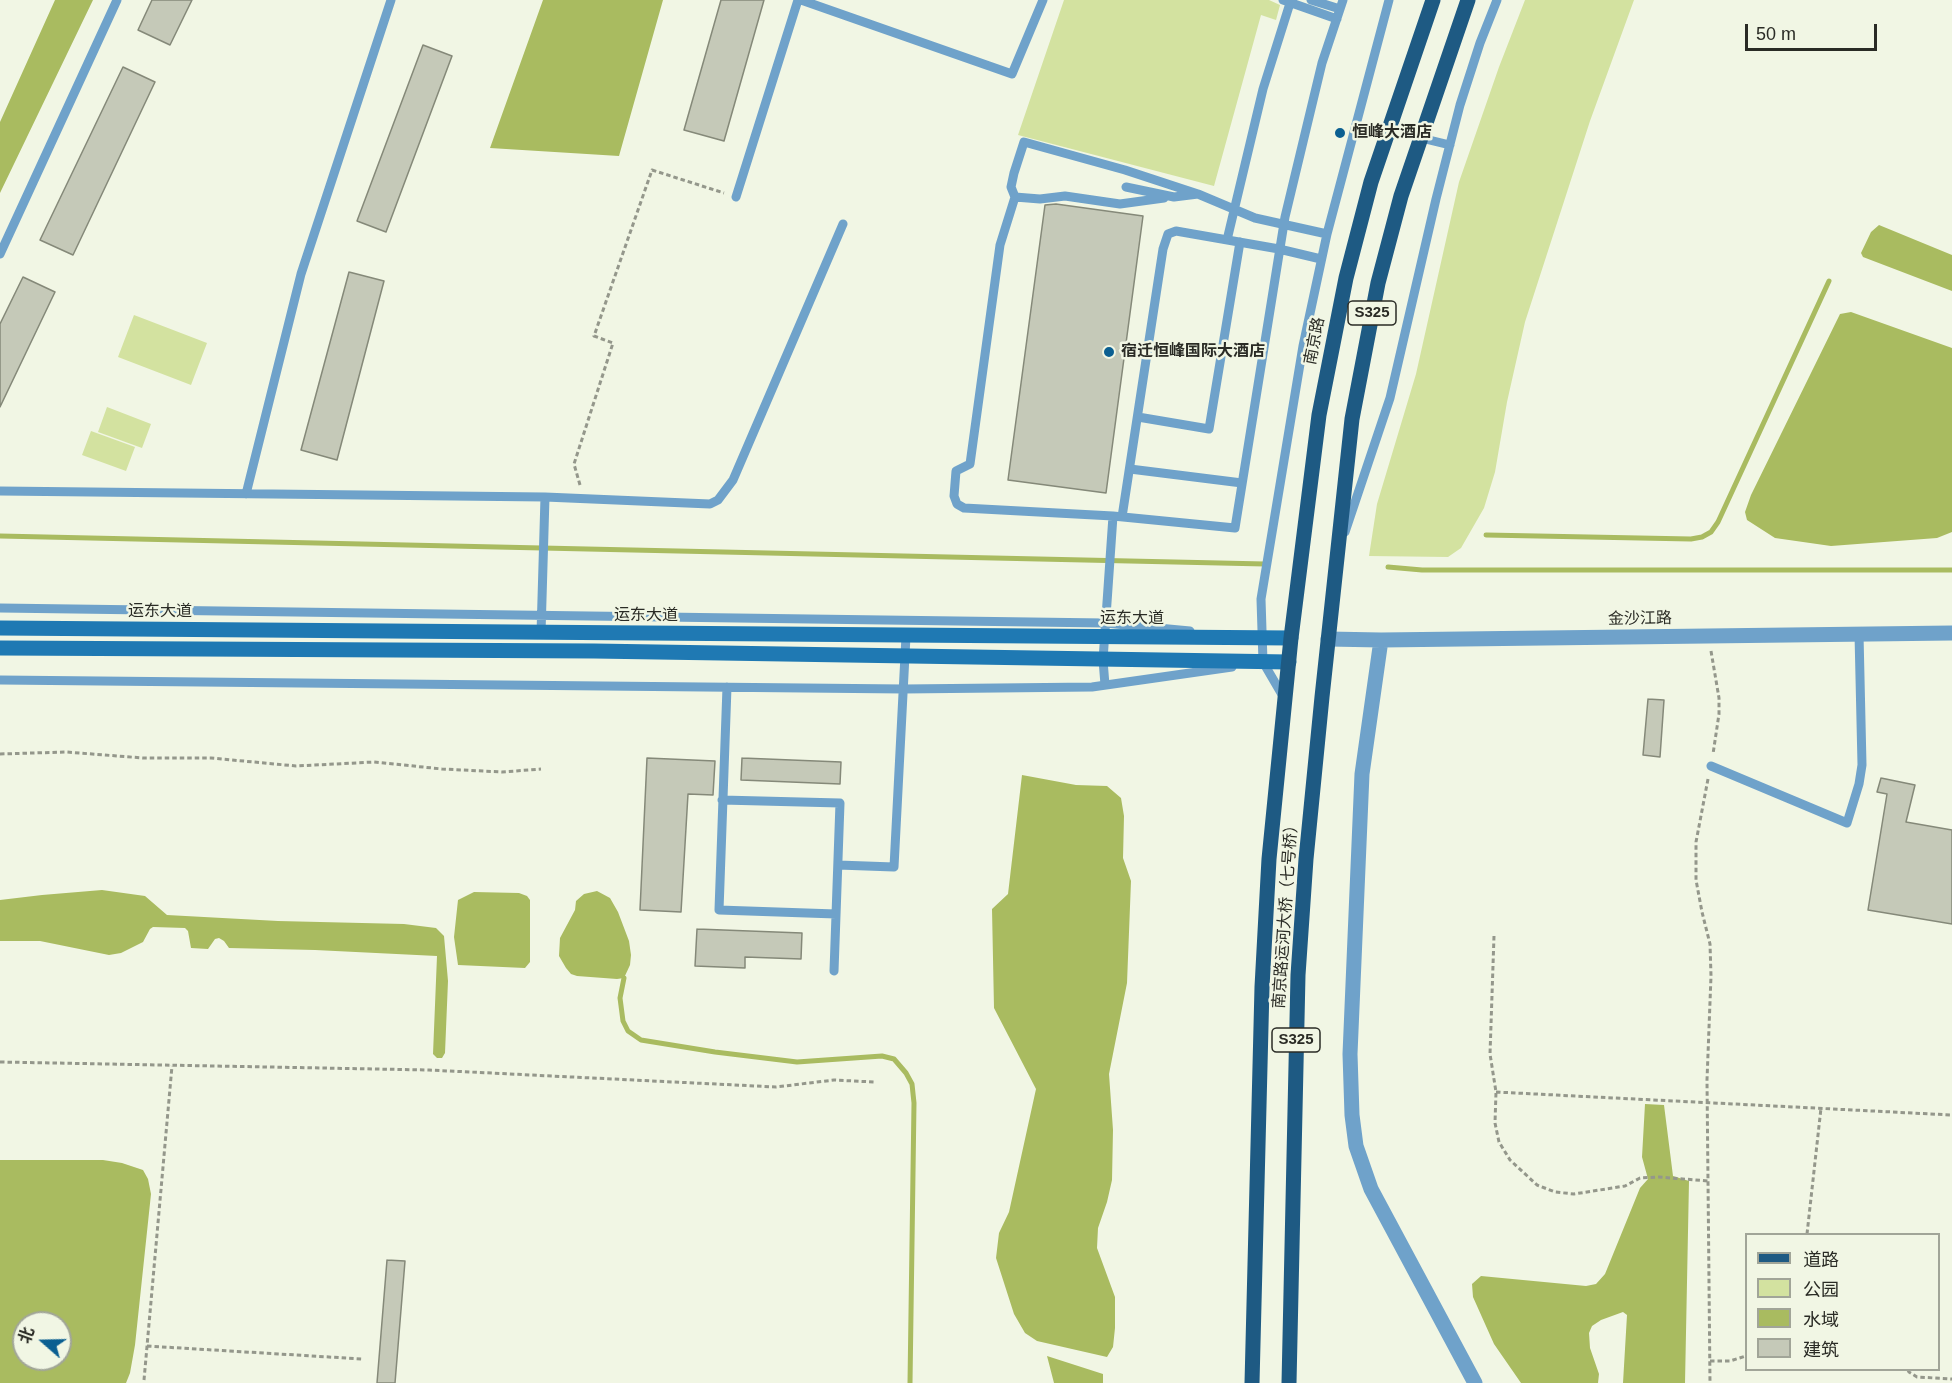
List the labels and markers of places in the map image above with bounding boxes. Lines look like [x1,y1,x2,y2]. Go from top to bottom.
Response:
place label: 恒峰大酒店 [1352,123,1432,143]
marker: 恒峰大酒店 [1333,126,1347,140]
place label: 宿迁恒峰国际大酒店 [1121,342,1265,362]
marker: 宿迁恒峰国际大酒店 [1102,345,1116,359]

